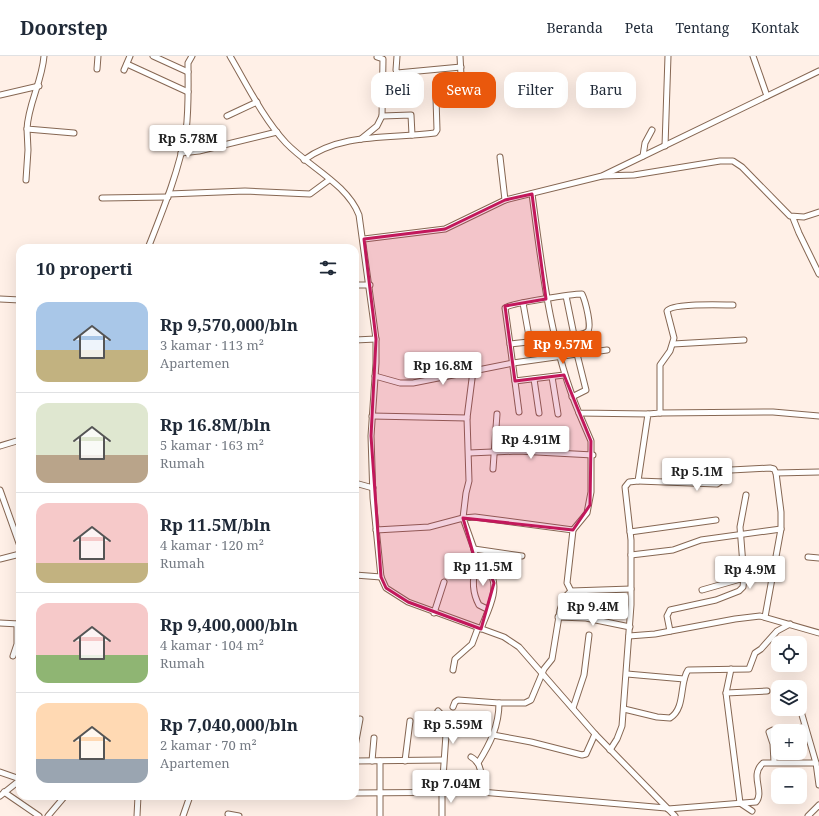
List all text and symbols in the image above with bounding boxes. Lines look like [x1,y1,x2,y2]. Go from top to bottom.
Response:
text: Doorstep [20,15,108,41]
text: Beranda [546,18,603,37]
text: Peta [625,18,654,37]
text: Tentang [676,18,729,37]
text: Kontak [751,18,799,37]
chip: Beli [371,72,424,108]
chip: Sewa [432,72,496,108]
chip: Filter [504,72,568,108]
chip: Baru [576,72,636,108]
pin: Rp 5.78M [147,125,229,159]
text: Rp 5.78M [158,129,218,147]
text: 10 properti [36,257,132,280]
icon: filters [317,257,339,279]
text: Rp 9,570,000/bln [160,313,298,336]
icon: home [68,318,116,366]
pin: Rp 9.57M [522,331,604,365]
text: Rp 9.57M [533,335,593,353]
text: 3 kamar · 113 m² [160,336,264,354]
pin: Rp 16.8M [402,352,484,386]
text: Apartemen [160,354,230,372]
text: Rp 16.8M [413,356,473,374]
text: Rp 16.8M/bln [160,413,271,436]
icon: home [68,419,116,467]
pin: Rp 4.91M [490,426,572,460]
text: Rp 4.91M [501,430,561,448]
text: 5 kamar · 163 m² [160,436,264,454]
text: Rumah [160,454,205,472]
pin: Rp 5.1M [660,458,734,492]
text: Rp 5.1M [671,462,723,480]
text: Rp 11.5M/bln [160,513,271,536]
icon: home [68,519,116,567]
text: 4 kamar · 120 m² [160,536,264,554]
pin: Rp 11.5M [442,553,524,587]
text: Rumah [160,554,205,572]
pin: Rp 4.9M [713,556,787,590]
text: Rp 11.5M [453,557,513,575]
text: Rp 4.9M [724,560,776,578]
pin: Rp 9.4M [556,593,630,627]
text: Rp 9.4M [567,597,619,615]
text: Rp 9,400,000/bln [160,613,298,636]
icon: home [68,619,116,667]
text: 4 kamar · 104 m² [160,636,264,654]
map controls [771,636,807,804]
button: locate [771,636,807,672]
text: Rumah [160,654,205,672]
button: layers [771,680,807,716]
pin: Rp 5.59M [412,711,494,745]
text: Rp 7,040,000/bln [160,713,298,736]
text: Rp 5.59M [423,715,483,733]
icon: home [68,719,116,767]
button: + [771,724,807,760]
text: 2 kamar · 70 m² [160,736,257,754]
text: Apartemen [160,754,230,772]
button: − [771,768,807,804]
pin: Rp 7.04M [410,770,492,804]
text: Rp 7.04M [421,774,481,792]

